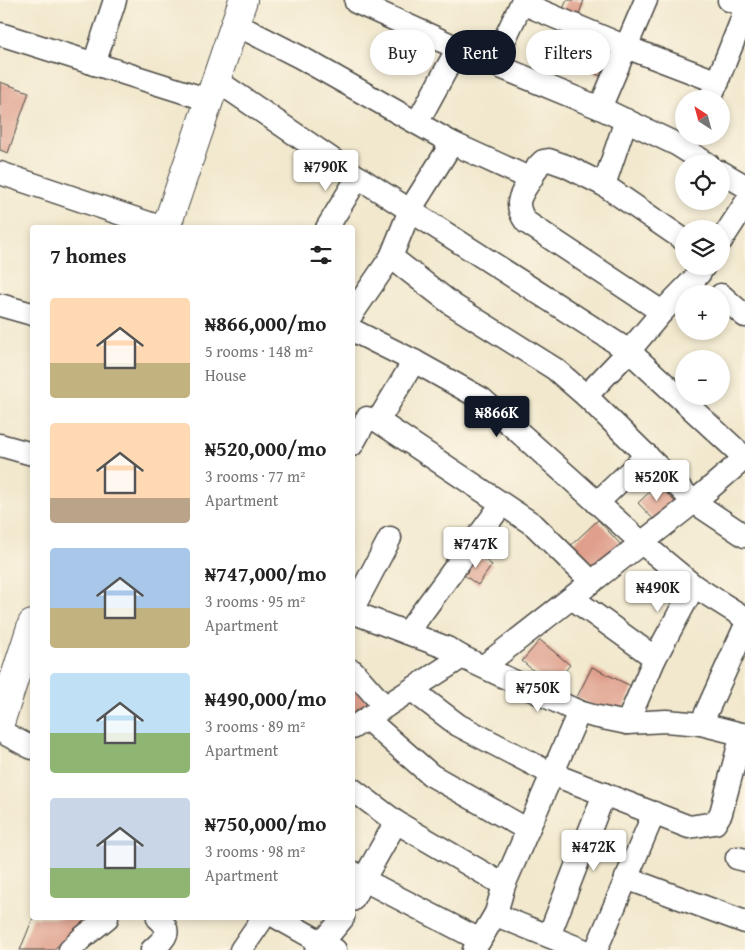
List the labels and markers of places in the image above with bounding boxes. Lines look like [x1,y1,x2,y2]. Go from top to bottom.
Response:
pin: ₦790K [291,150,361,192]
pin: ₦866K [462,396,532,438]
pin: ₦520K [622,460,692,502]
pin: ₦747K [441,526,511,569]
pin: ₦490K [623,570,693,613]
pin: ₦750K [503,670,573,713]
pin: ₦472K [559,830,629,872]

